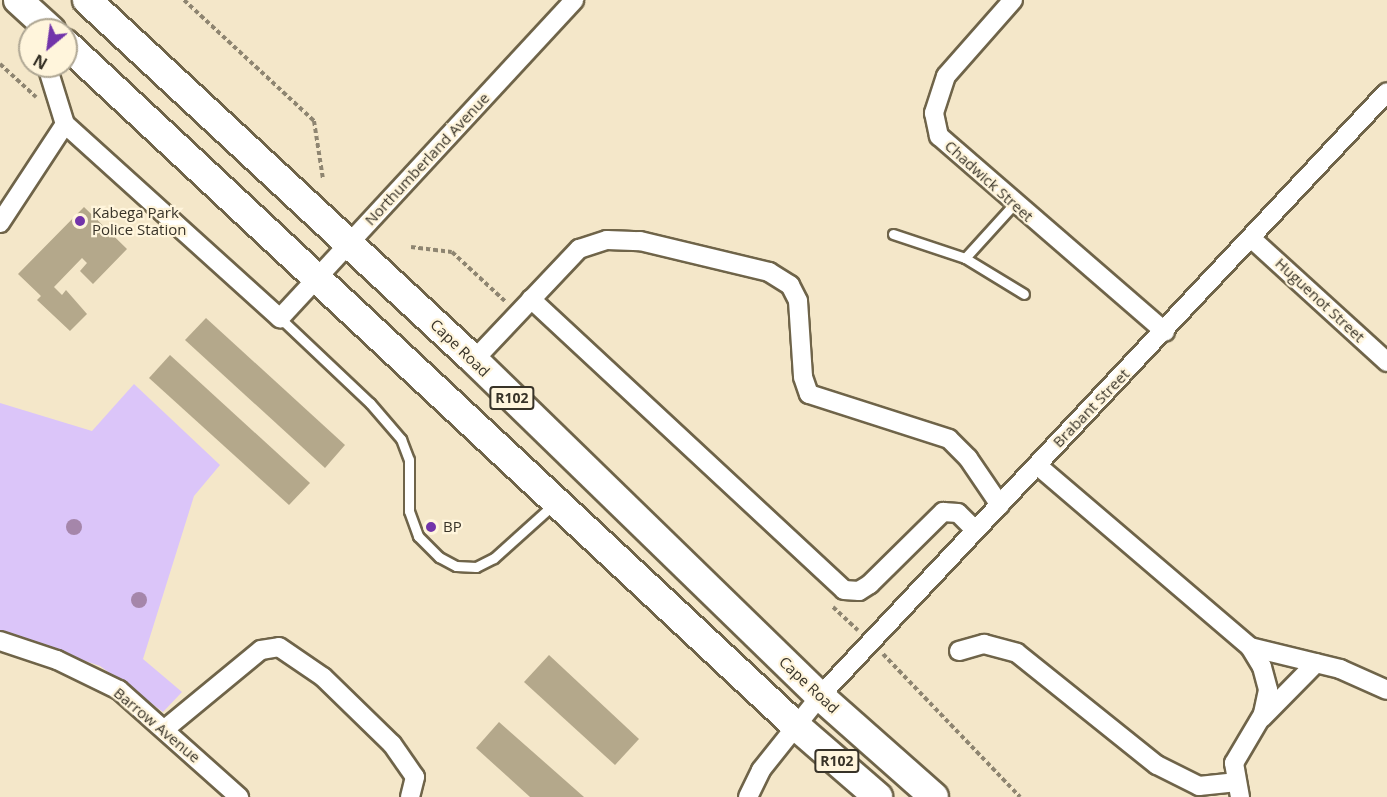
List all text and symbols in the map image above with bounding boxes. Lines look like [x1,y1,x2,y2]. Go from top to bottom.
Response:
north arrow [18,18,78,78]
text: N [29,49,51,75]
street label: Northumberland Avenue [361,89,493,229]
street label: Chadwick Street [941,137,1037,225]
place label: Kabega Park Police Station [92,203,186,238]
marker: Kabega Park Police Station [73,214,87,228]
street label: Huguenot Street [1272,254,1368,346]
street label: Cape Road [427,315,493,381]
street label: Brabant Street [1049,365,1133,451]
road number: R102 [488,387,536,409]
place label: BP [443,518,462,536]
marker: BP [424,520,438,534]
street label: Cape Road [775,653,843,717]
street label: Barrow Avenue [110,684,204,766]
road number: R102 [813,750,861,772]

